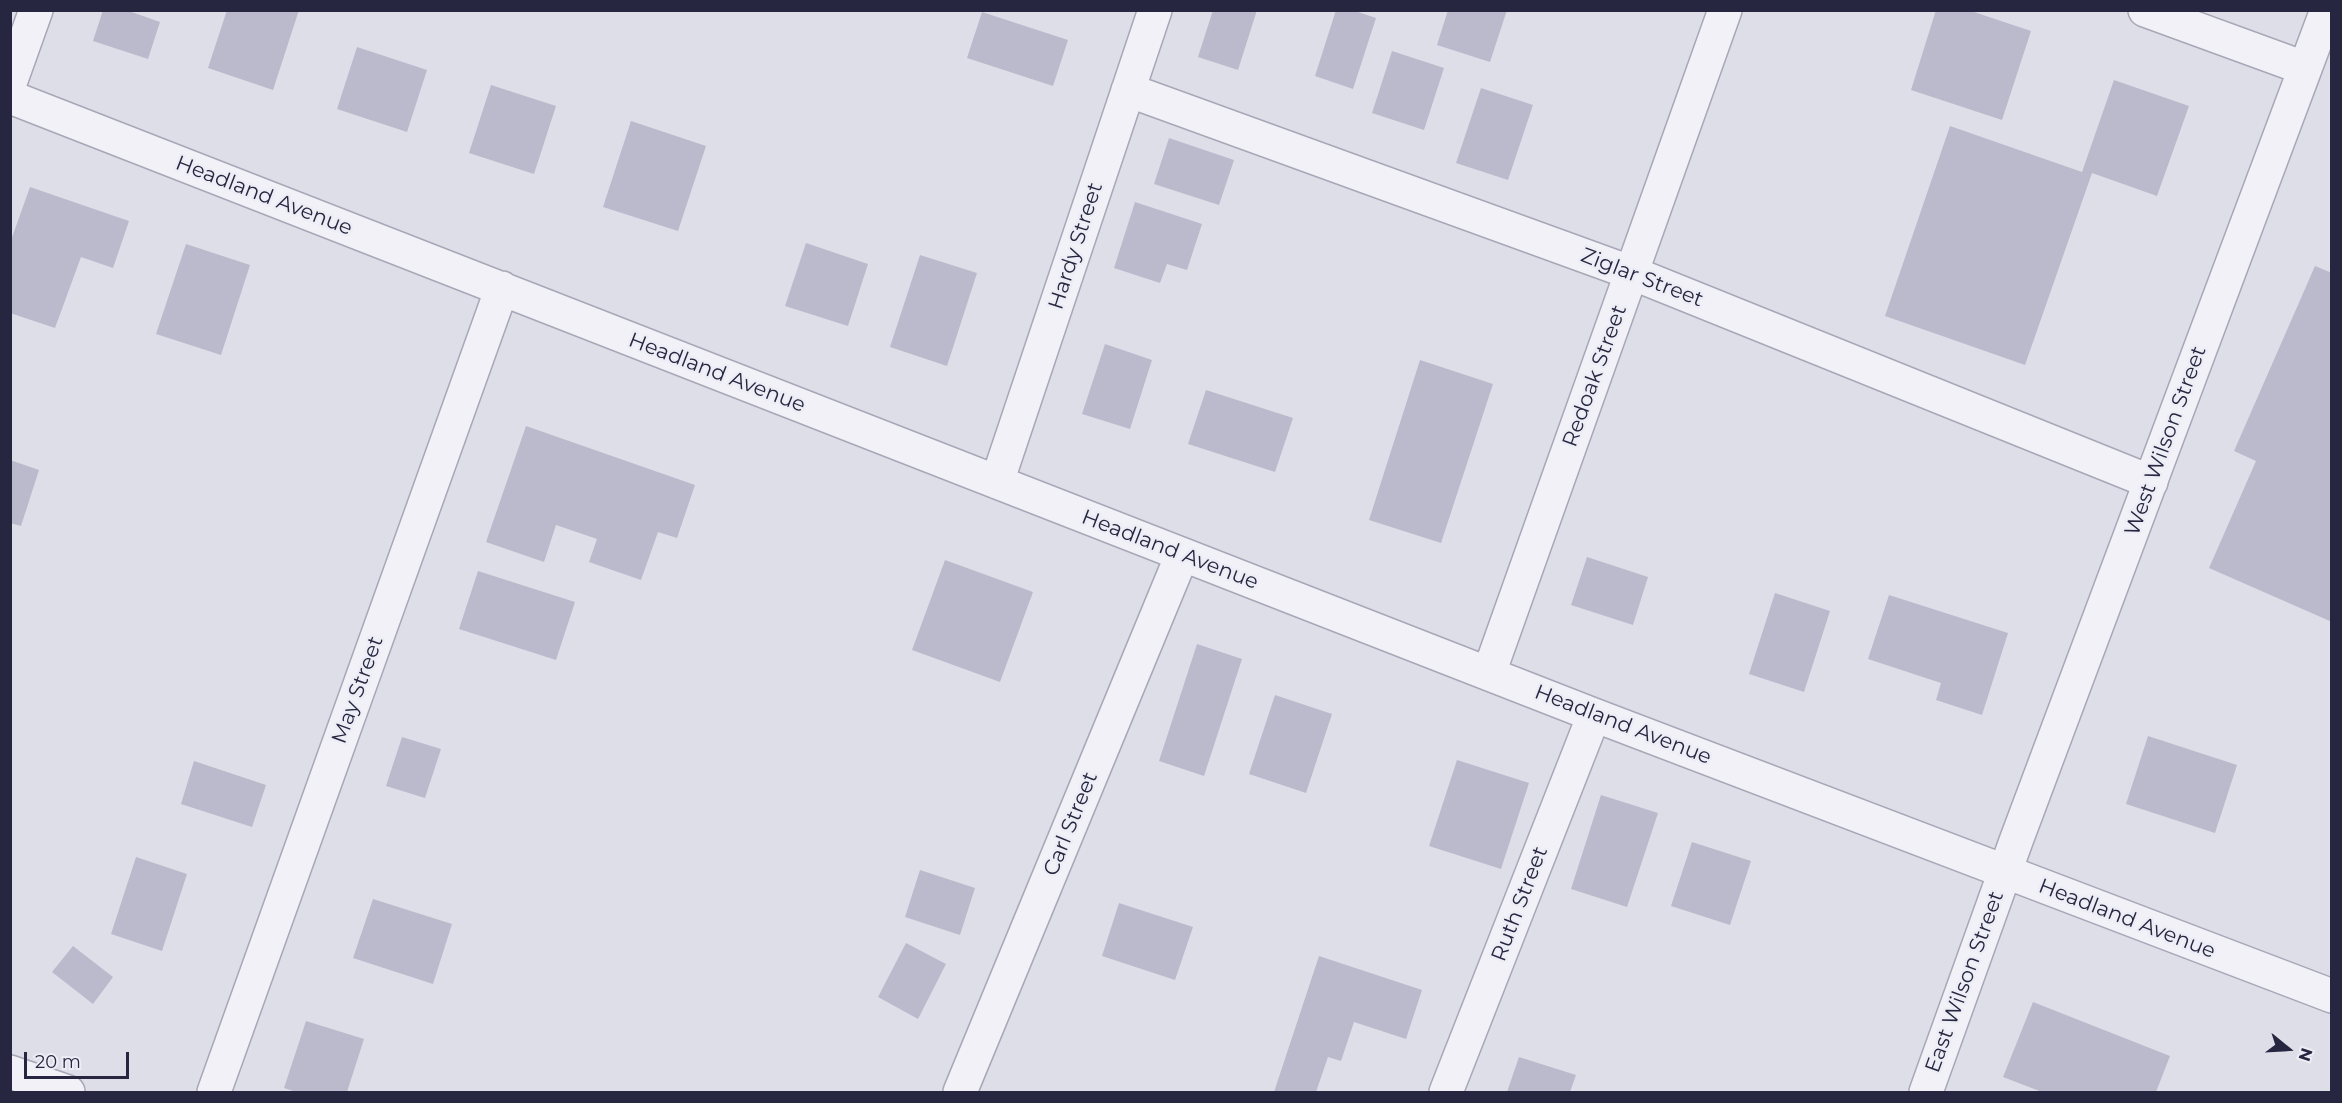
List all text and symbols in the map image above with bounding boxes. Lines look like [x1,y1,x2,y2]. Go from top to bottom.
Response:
street label: Headland Avenue [172,151,356,241]
street label: Hardy Street [1044,179,1108,313]
street label: Ziglar Street [1577,243,1707,313]
street label: Redoak Street [1558,302,1632,450]
street label: Headland Avenue [625,328,809,418]
street label: West Wilson Street [2120,343,2212,539]
street label: Headland Avenue [1078,505,1262,595]
street label: May Street [327,633,389,747]
street label: Headland Avenue [1531,680,1715,770]
street label: Carl Street [1039,768,1103,880]
street label: Ruth Street [1487,843,1553,965]
street label: Headland Avenue [2035,874,2219,964]
street label: East Wilson Street [1920,888,2010,1076]
north arrow [2258,1019,2318,1079]
scale bar [27,1040,132,1078]
text: N [2295,1046,2317,1064]
text: 20 m [35,1051,81,1073]

